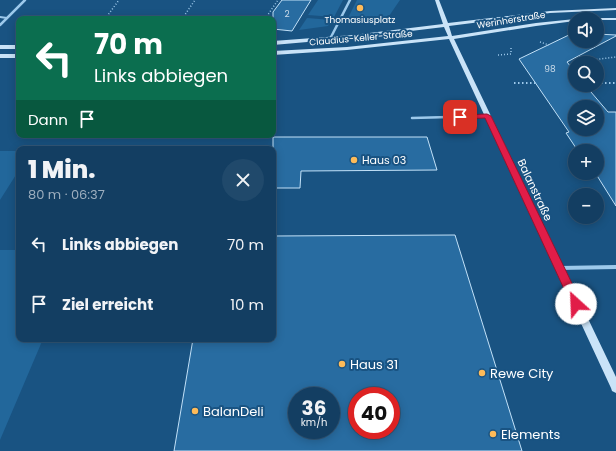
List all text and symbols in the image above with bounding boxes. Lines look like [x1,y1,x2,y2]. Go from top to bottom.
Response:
marker: Thomasiusplatz [355,3,365,13]
house number: 2 [284,8,290,20]
street label: Werinherstraße [476,9,547,31]
map controls [568,12,604,224]
button: sound [568,12,604,48]
place label: Thomasiusplatz [325,14,395,26]
text: 70 m [94,25,163,64]
street label: Claudius-Keller-Straße [309,27,414,48]
icon: left [28,32,80,84]
button: search [568,56,604,92]
text: Links abbiegen [94,63,228,88]
house number: 98 [544,63,556,75]
pin [443,100,477,134]
button: layers [568,100,604,136]
icon: arrive [449,106,471,128]
icon: arrive [76,108,98,130]
text: Dann [28,109,68,130]
button: + [568,144,604,180]
place label: Haus 03 [362,152,406,168]
text: 1 Min. [28,153,95,186]
marker: Haus 03 [349,155,359,165]
street label: Balanstraße [514,156,556,224]
button: close [222,159,264,201]
text: 80 m · 06:37 [28,185,105,204]
button: − [568,188,604,224]
icon: left [28,233,50,255]
text: Links abbiegen [62,234,178,255]
text: 70 m [227,234,264,255]
position arrow [555,283,597,325]
icon: arrive [28,293,50,315]
text: Ziel erreicht [62,294,153,315]
text: 10 m [230,294,264,315]
place label: Haus 31 [350,355,398,374]
marker: Haus 31 [337,359,347,369]
place label: Rewe City [490,364,554,383]
marker: Rewe City [477,368,487,378]
speed limit sign: 40 [348,387,400,439]
text: 36 [302,394,326,422]
place label: BalanDeli [203,402,264,421]
marker: BalanDeli [190,406,200,416]
text: km/h [301,415,327,430]
place label: Elements [501,425,560,444]
marker: Elements [488,429,498,439]

